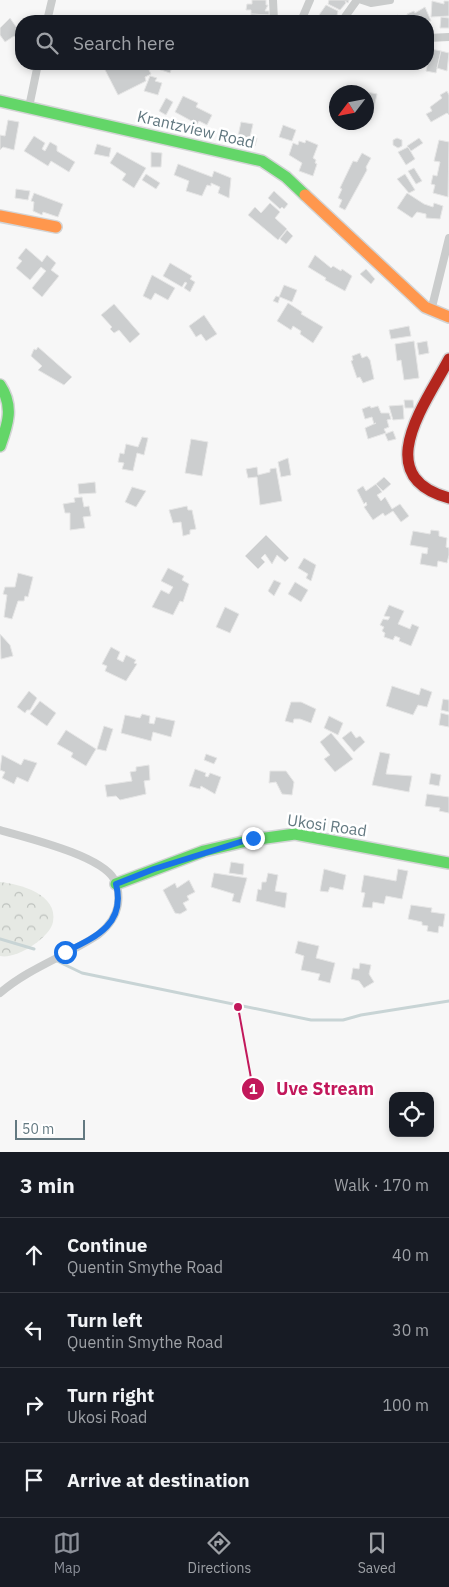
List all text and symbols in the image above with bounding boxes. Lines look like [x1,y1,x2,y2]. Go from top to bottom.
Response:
search box [15,15,434,70]
icon: search [33,29,61,57]
text: Search here [73,31,175,55]
north arrow [329,85,374,130]
street label: Krantzview Road [135,106,257,152]
street label: Ukosi Road [286,810,368,840]
route end [242,827,265,850]
route start [54,941,77,964]
callout: Uve Stream [241,1073,384,1106]
text: Uve Stream [276,1077,374,1100]
text: 1 [248,1079,258,1098]
map controls [389,1092,434,1137]
button: locate [389,1092,434,1137]
scale bar [15,1117,85,1140]
text: 50 m [22,1120,54,1138]
text: 3 min [20,1171,75,1199]
text: Walk · 170 m [334,1175,429,1195]
text: Continue [67,1233,147,1257]
icon: ahead [20,1241,48,1269]
text: 40 m [392,1245,429,1265]
text: Quentin Smythe Road [67,1257,223,1277]
text: Turn left [67,1308,143,1332]
icon: left [20,1316,48,1344]
text: 30 m [392,1320,429,1340]
text: Quentin Smythe Road [67,1332,223,1352]
text: Turn right [67,1383,154,1407]
icon: right [20,1391,48,1419]
text: 100 m [382,1395,429,1415]
text: Ukosi Road [67,1407,147,1427]
icon: arrive [20,1466,48,1494]
text: Arrive at destination [67,1468,250,1492]
tab: Map [53,1529,81,1577]
tab: Directions [188,1529,251,1577]
tab: Saved [358,1529,396,1577]

